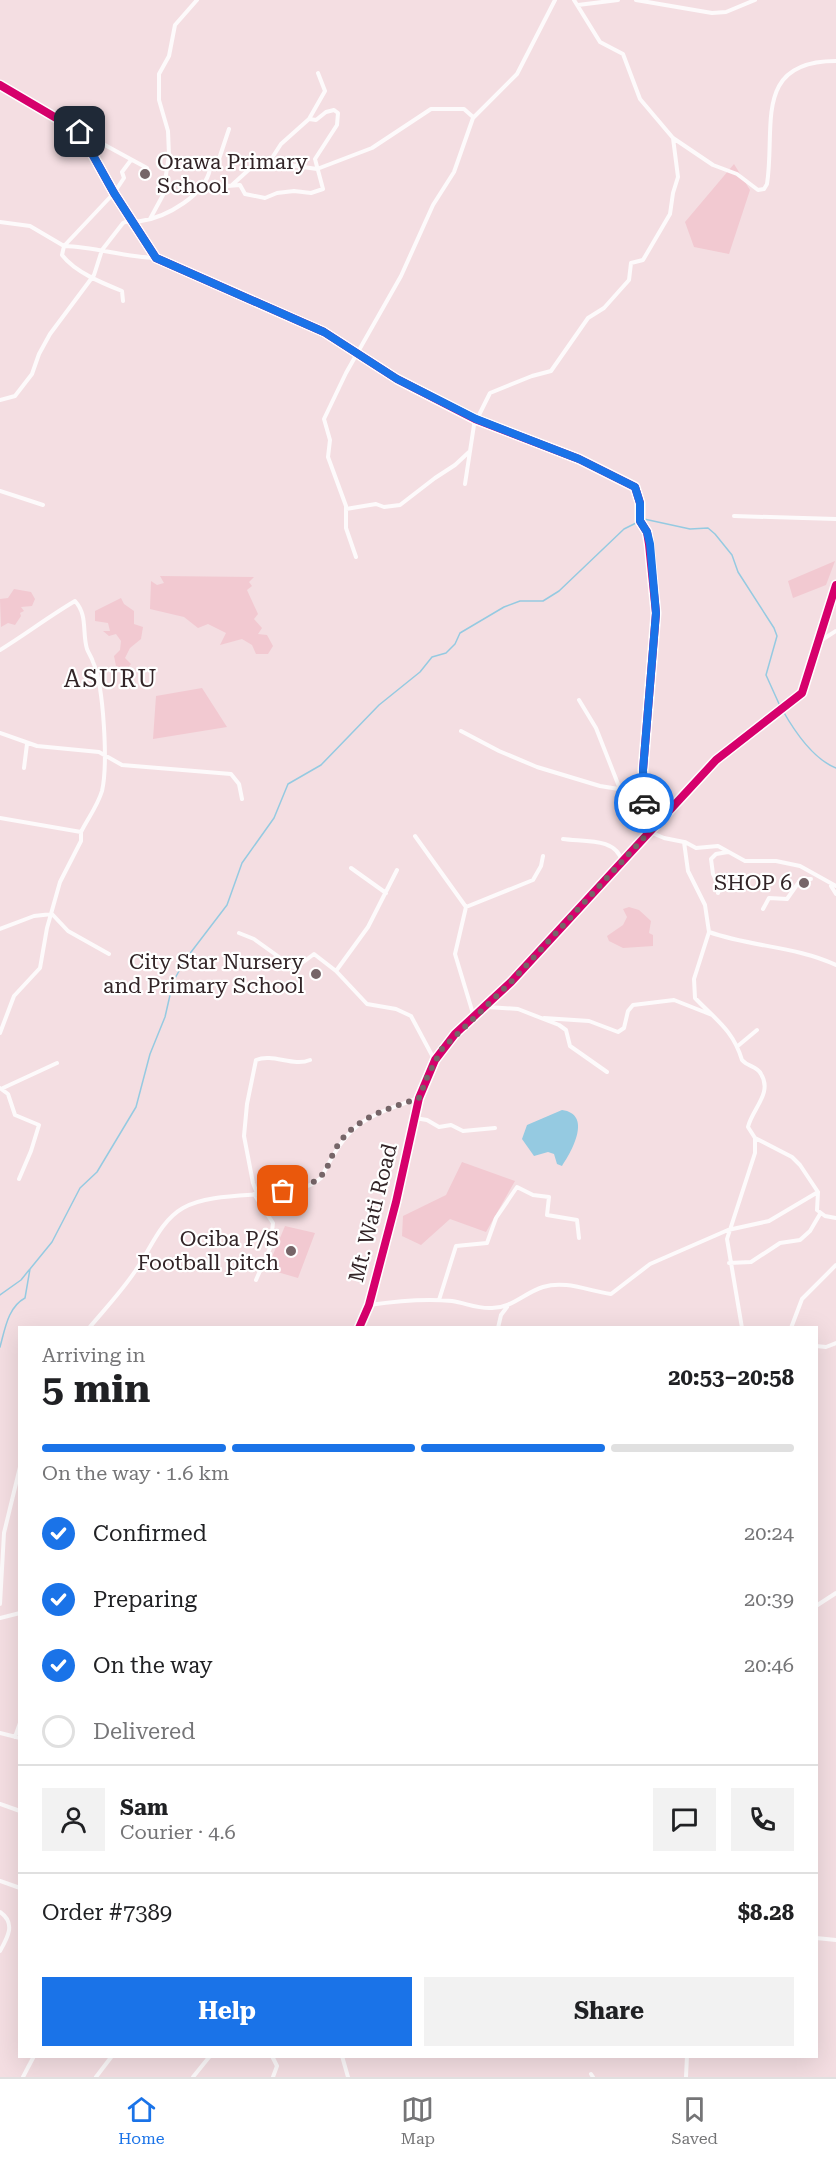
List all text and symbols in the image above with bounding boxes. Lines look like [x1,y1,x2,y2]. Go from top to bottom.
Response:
pin [54,106,105,157]
icon: home [63,115,96,148]
place label: Orawa Primary School [157,150,308,198]
marker: Orawa Primary School [138,167,152,181]
district label: ASURU [64,665,158,693]
courier [614,773,674,833]
icon: car [628,787,661,820]
place label: SHOP 6 [714,871,792,895]
marker: SHOP 6 [797,876,811,890]
place label: City Star Nursery and Primary School [103,950,305,998]
marker: City Star Nursery and Primary School [309,967,323,981]
street label: Mt. Wati Road [344,1141,402,1285]
pin [257,1165,308,1216]
icon: bag [266,1174,299,1207]
place label: Ociba P/S Football pitch [137,1227,279,1275]
marker: Ociba P/S Football pitch [284,1244,298,1258]
text: Arriving in [42,1343,145,1367]
text: 20:53–20:58 [668,1365,794,1390]
text: 5 min [42,1366,150,1412]
text: On the way · 1.6 km [42,1461,229,1485]
icon: check [42,1517,75,1550]
text: Confirmed [93,1521,207,1546]
text: 20:24 [744,1521,794,1545]
icon: check [42,1583,75,1616]
text: Preparing [93,1587,197,1612]
text: 20:39 [744,1587,794,1611]
icon: check [42,1649,75,1682]
text: On the way [93,1653,213,1678]
text: 20:46 [744,1653,794,1677]
text: Delivered [93,1719,195,1744]
button: person [42,1788,105,1851]
button: chat [653,1788,716,1851]
button: phone [731,1788,794,1851]
text: Sam [120,1795,168,1820]
text: Courier · 4.6 [120,1820,236,1844]
text: Order #7389 [42,1900,172,1925]
text: $8.28 [738,1900,794,1925]
button: Help [42,1977,412,2046]
button: Share [424,1977,794,2046]
tab: Home [118,2093,165,2148]
tab: Map [401,2093,435,2148]
tab: Saved [671,2093,718,2148]

